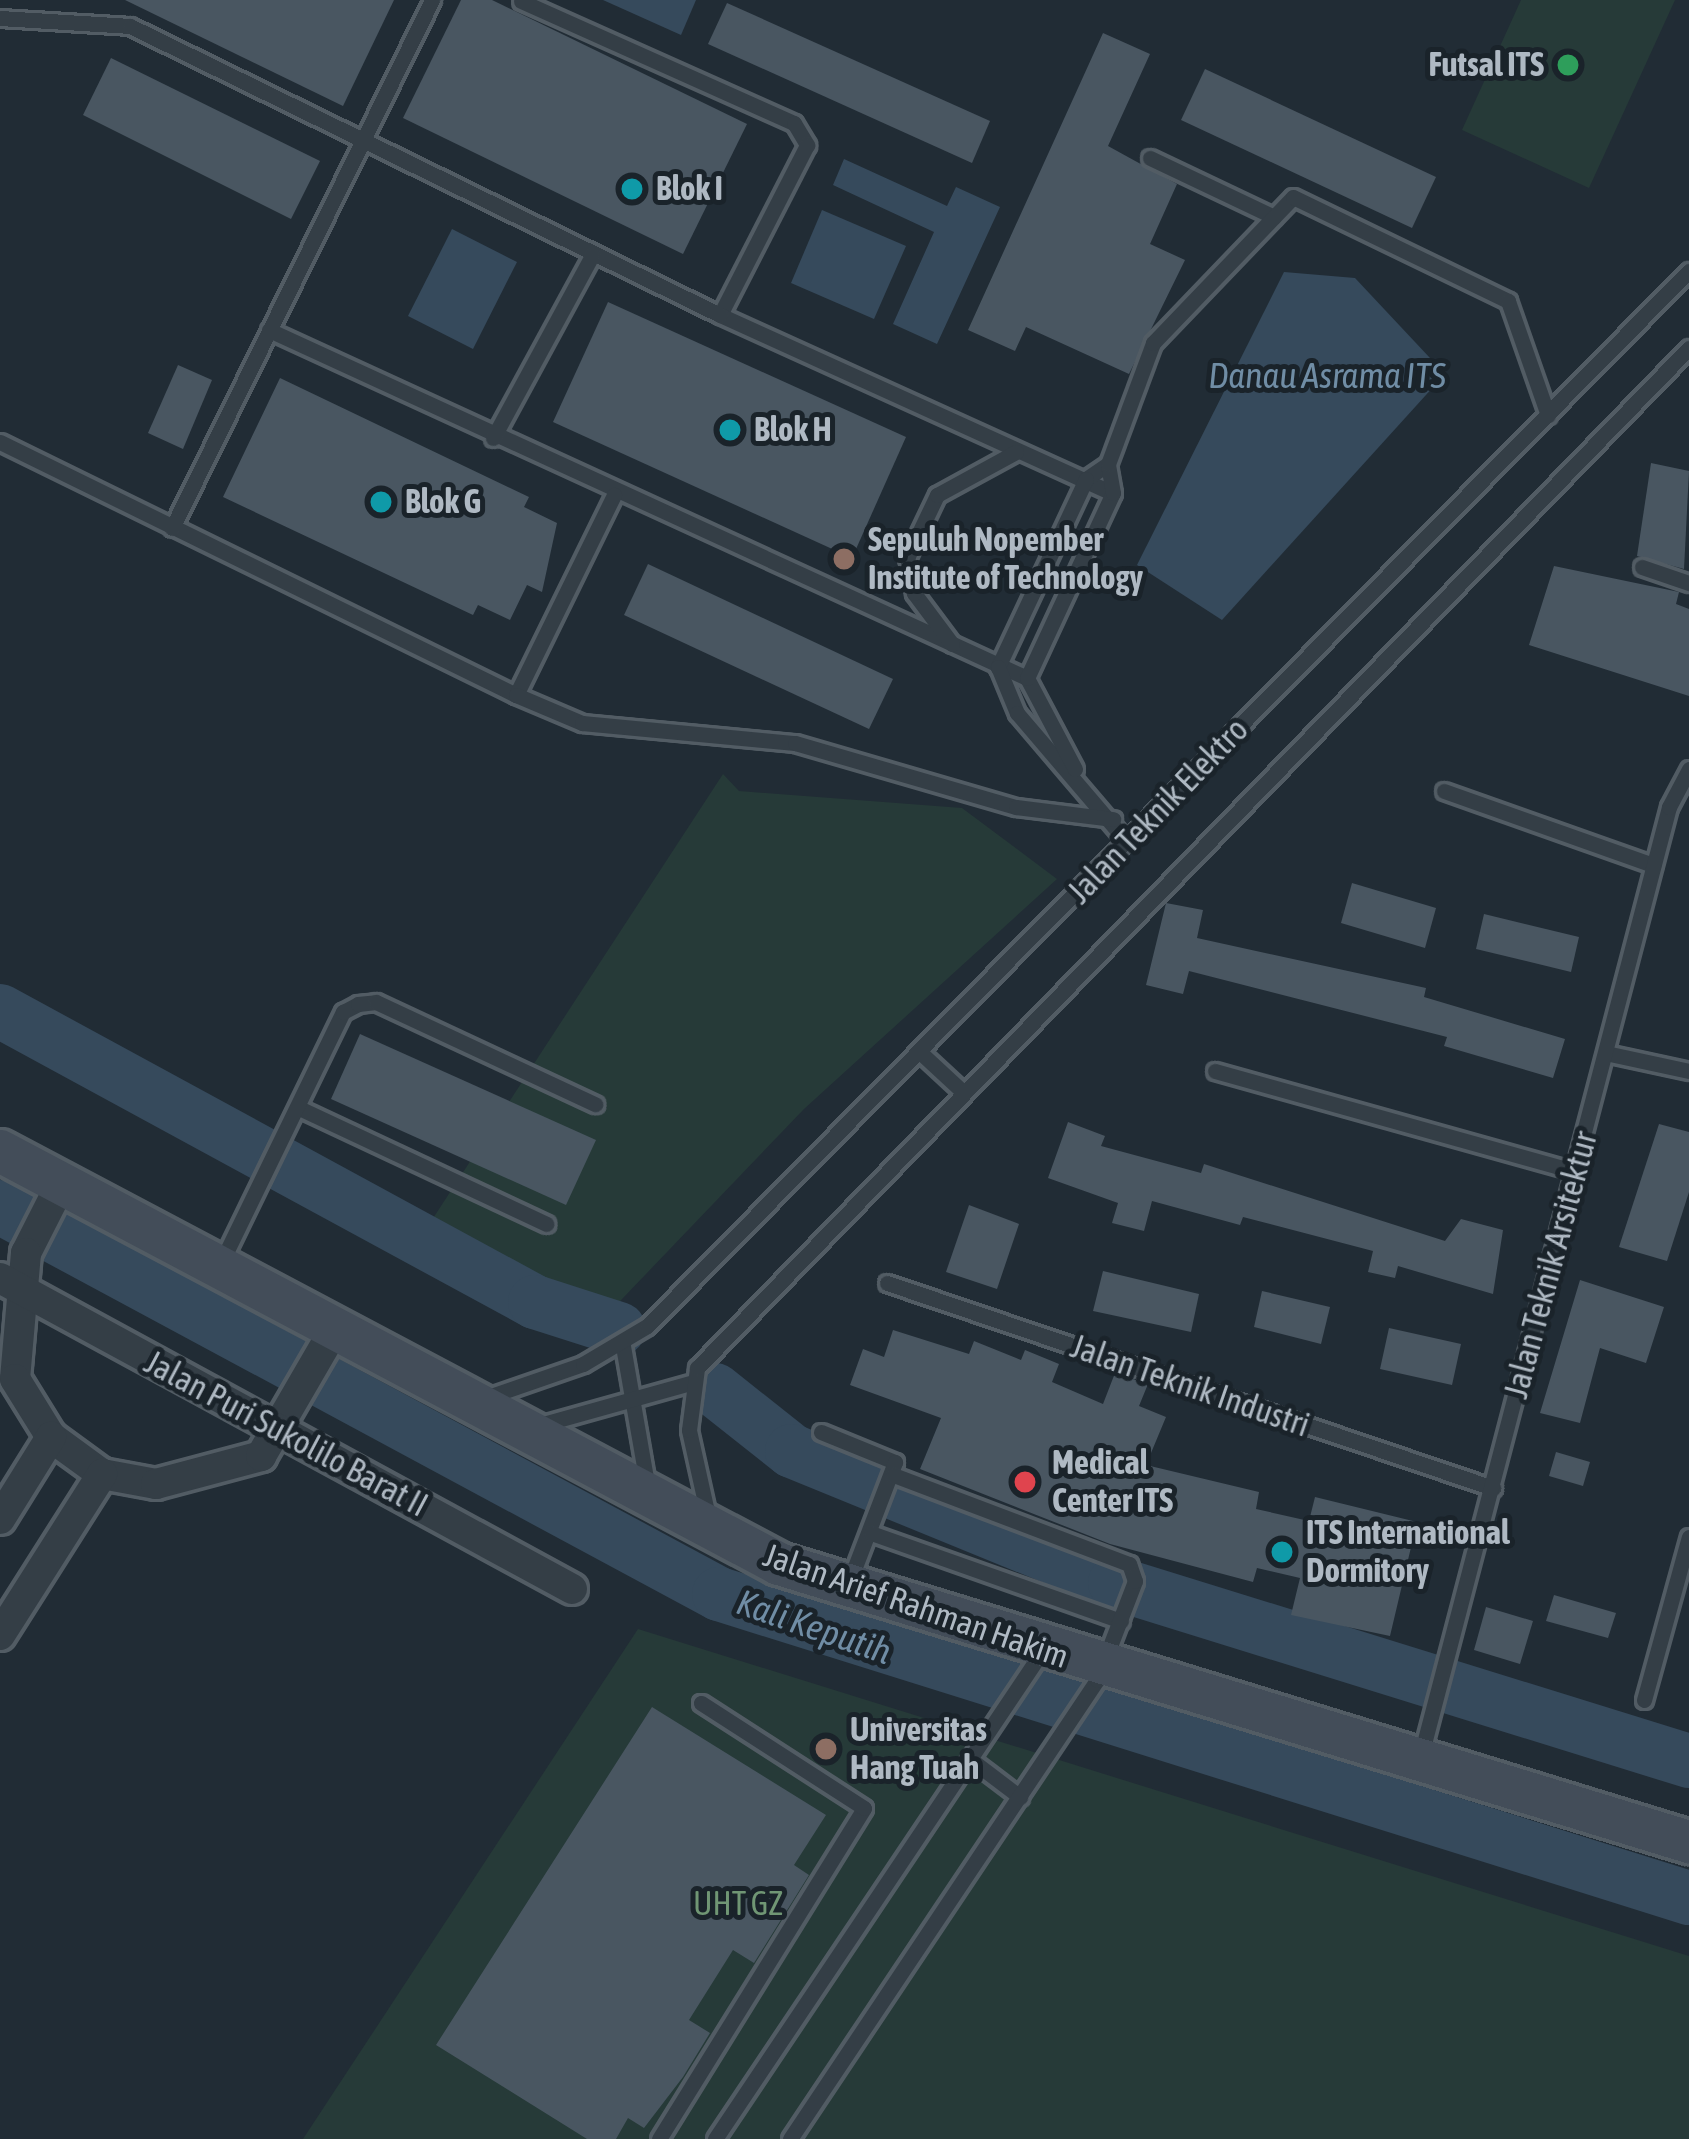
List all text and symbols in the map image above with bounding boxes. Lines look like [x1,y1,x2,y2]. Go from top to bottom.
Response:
place label: Futsal ITS [1429,45,1544,85]
marker: Futsal ITS [1555,52,1581,78]
place label: Blok I [656,169,723,209]
marker: Blok I [619,176,645,202]
water label: Danau Asrama ITS [1208,354,1446,398]
place label: Blok H [754,410,832,450]
marker: Blok H [717,417,743,443]
place label: Blok G [405,482,481,522]
marker: Blok G [368,489,394,515]
place label: Sepuluh Nopember Institute of Technology [868,520,1143,598]
marker: Sepuluh Nopember Institute of Technology [831,546,857,572]
street label: Jalan Teknik Elektro [1060,710,1256,912]
street label: Jalan Teknik Arsitektur [1496,1127,1606,1403]
street label: Jalan Teknik Industri [1066,1327,1314,1445]
street label: Jalan Puri Sukolilo Barat II [138,1343,434,1525]
place label: Medical Center ITS [1052,1443,1173,1521]
marker: Medical Center ITS [1009,1466,1041,1498]
place label: ITS International Dormitory [1306,1513,1510,1591]
street label: Jalan Arief Rahman Hakim [759,1535,1073,1677]
marker: ITS International Dormitory [1269,1539,1295,1565]
water label: Kali Keputih [731,1580,897,1674]
place label: Universitas Hang Tuah [850,1710,987,1788]
marker: Universitas Hang Tuah [813,1736,839,1762]
park label: UHT GZ [693,1884,783,1924]

